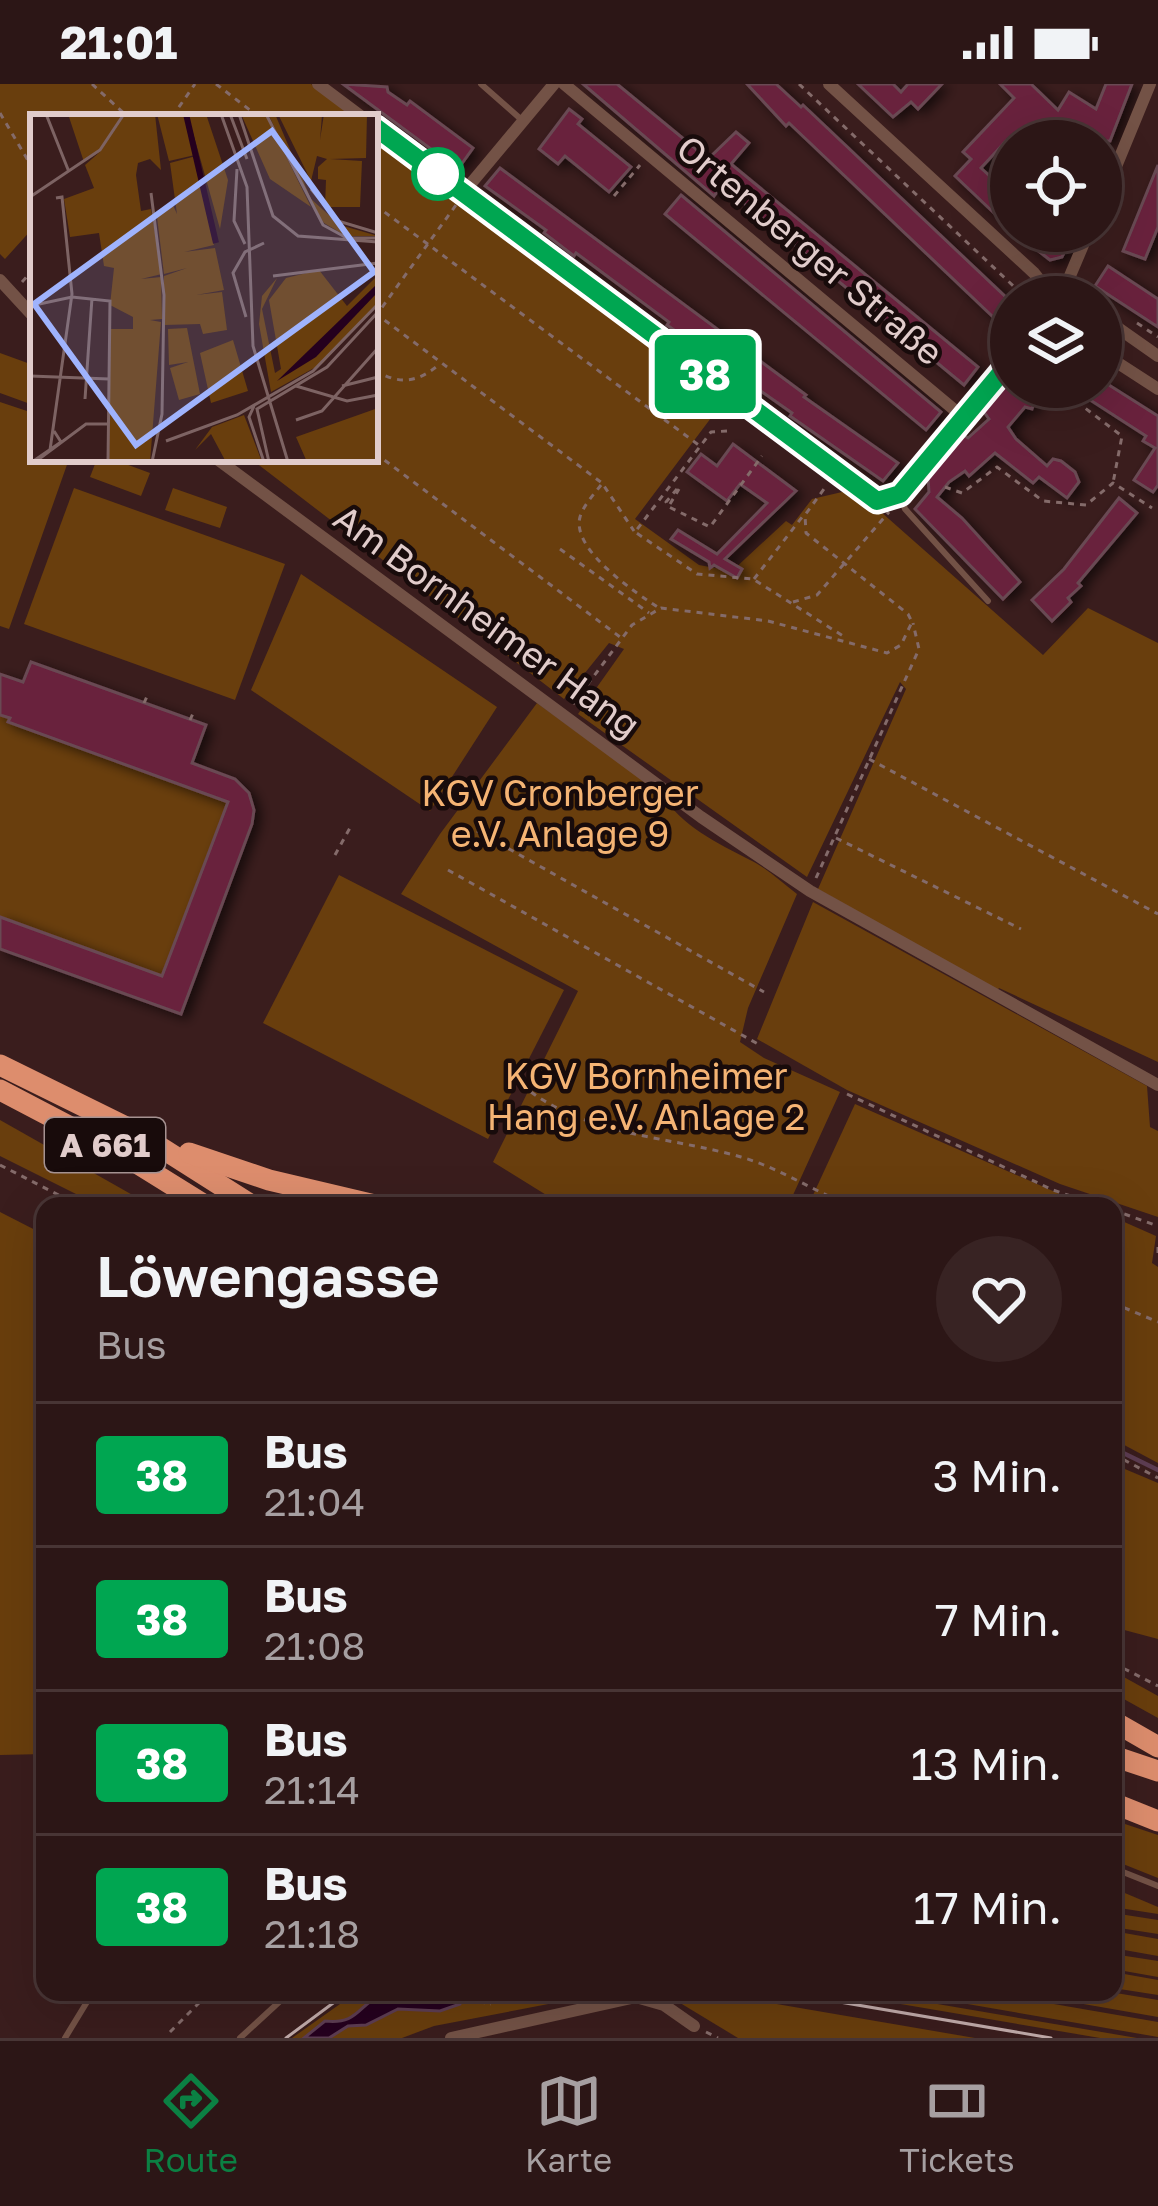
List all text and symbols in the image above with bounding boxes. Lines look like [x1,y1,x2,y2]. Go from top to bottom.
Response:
text: 21:01 [60,15,177,69]
inset map [30,114,378,462]
map controls [990,120,1122,408]
button: locate [990,120,1122,252]
street label: Ortenberger Straße [669,126,952,373]
unlabelled marker [413,149,463,199]
button: layers [990,276,1122,408]
line badge: 38 [651,335,759,413]
text: 38 [679,349,731,399]
street label: Am Bornheimer Hang [326,495,649,746]
park label: KGV Cronberger e.V. Anlage 9 [421,771,699,855]
park label: KGV Bornheimer Hang e.V. Anlage 2 [487,1054,805,1138]
road number: A 661 [45,1118,165,1172]
button: heart [936,1236,1062,1362]
text: Löwengasse [96,1241,440,1310]
text: Bus [96,1321,166,1368]
text: Bus [264,1424,348,1478]
text: 3 Min. [932,1448,1062,1502]
text: 38 [136,1450,188,1500]
text: 21:04 [264,1478,365,1525]
text: Bus [264,1568,348,1622]
text: 7 Min. [935,1592,1062,1646]
text: 38 [136,1594,188,1644]
text: 21:08 [264,1622,365,1669]
text: Bus [264,1712,348,1766]
text: 13 Min. [911,1736,1062,1790]
text: 38 [136,1738,188,1788]
text: 21:14 [264,1766,360,1813]
text: Bus [264,1856,348,1910]
text: 17 Min. [913,1880,1062,1934]
text: 38 [136,1882,188,1932]
text: 21:18 [264,1910,360,1957]
tab: Route [144,2068,238,2179]
tab: Karte [525,2068,612,2179]
tab: Tickets [899,2068,1014,2179]

